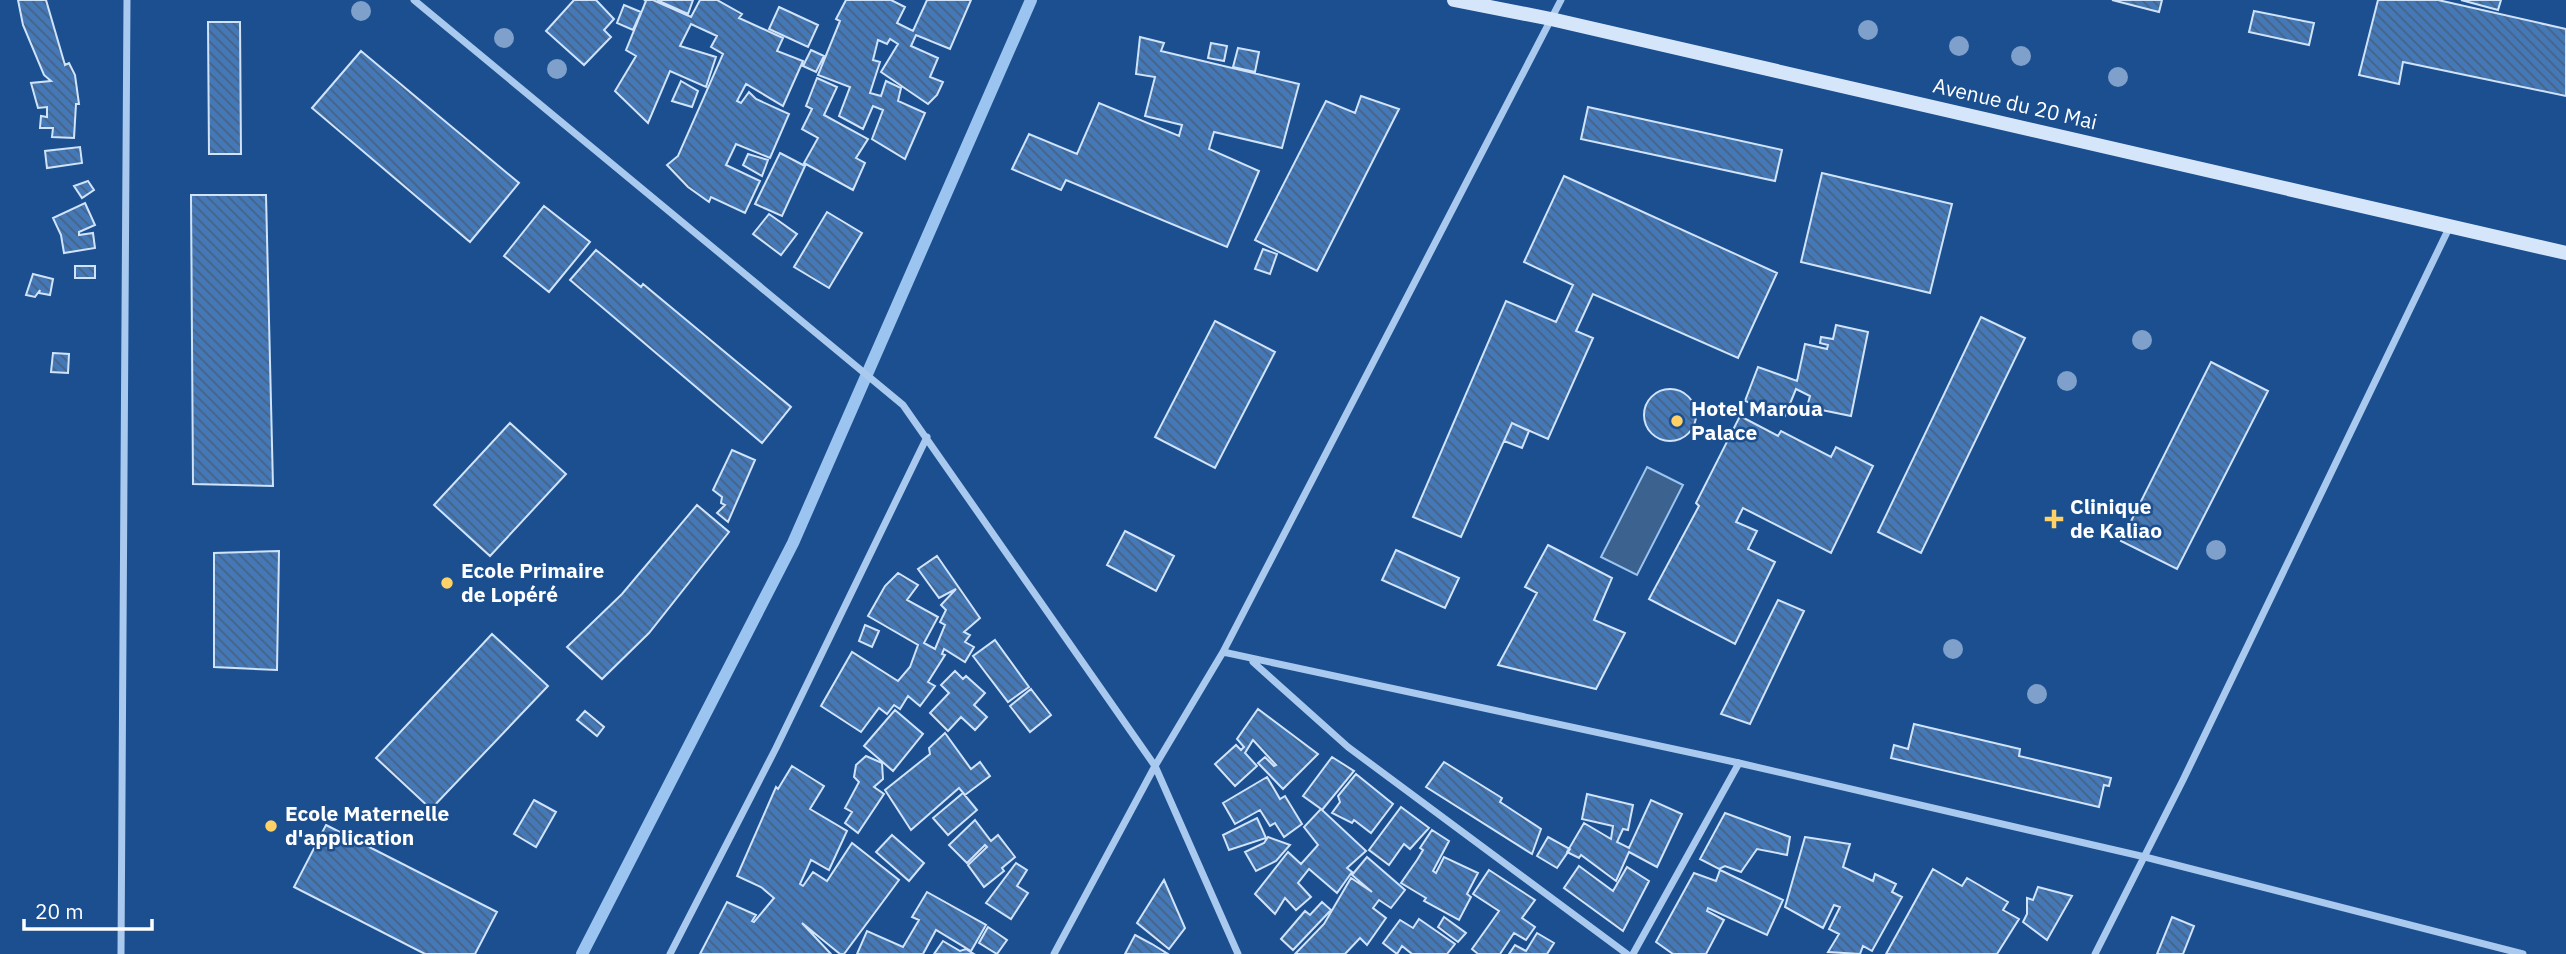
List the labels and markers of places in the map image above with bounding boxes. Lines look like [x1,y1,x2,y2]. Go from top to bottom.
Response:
place label: Hotel Maroua Palace [1691,394,1823,446]
marker: Hotel Maroua Palace [1669,413,1685,429]
place label: Clinique de Kaliao [2070,492,2162,544]
marker: Clinique de Kaliao [2044,509,2064,529]
place label: Ecole Primaire de Lopéré [461,556,604,608]
marker: Ecole Primaire de Lopéré [439,575,455,591]
place label: Ecole Maternelle d'application [285,799,449,851]
marker: Ecole Maternelle d'application [263,818,279,834]

